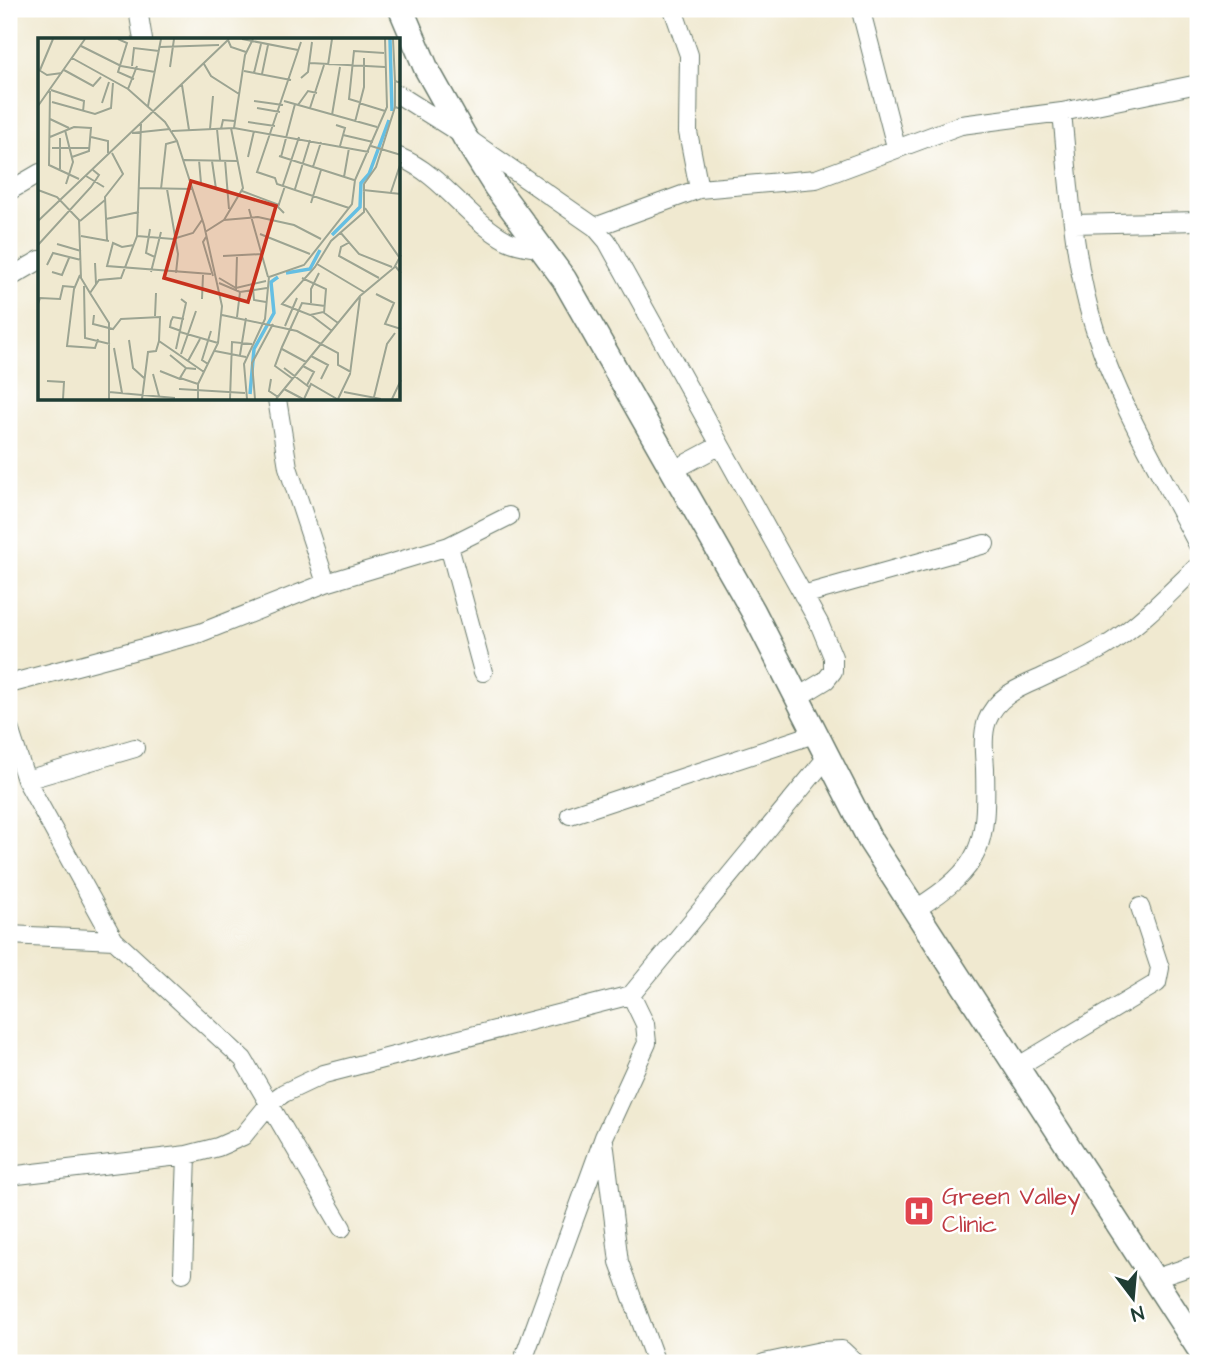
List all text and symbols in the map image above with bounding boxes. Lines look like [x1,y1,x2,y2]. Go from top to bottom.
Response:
inset map [38,38,401,401]
place label: Green Valley Clinic [942,1180,1080,1242]
hospital icon: Green Valley Clinic [902,1194,936,1228]
north arrow [1098,1264,1168,1334]
text: N [1128,1298,1147,1328]

